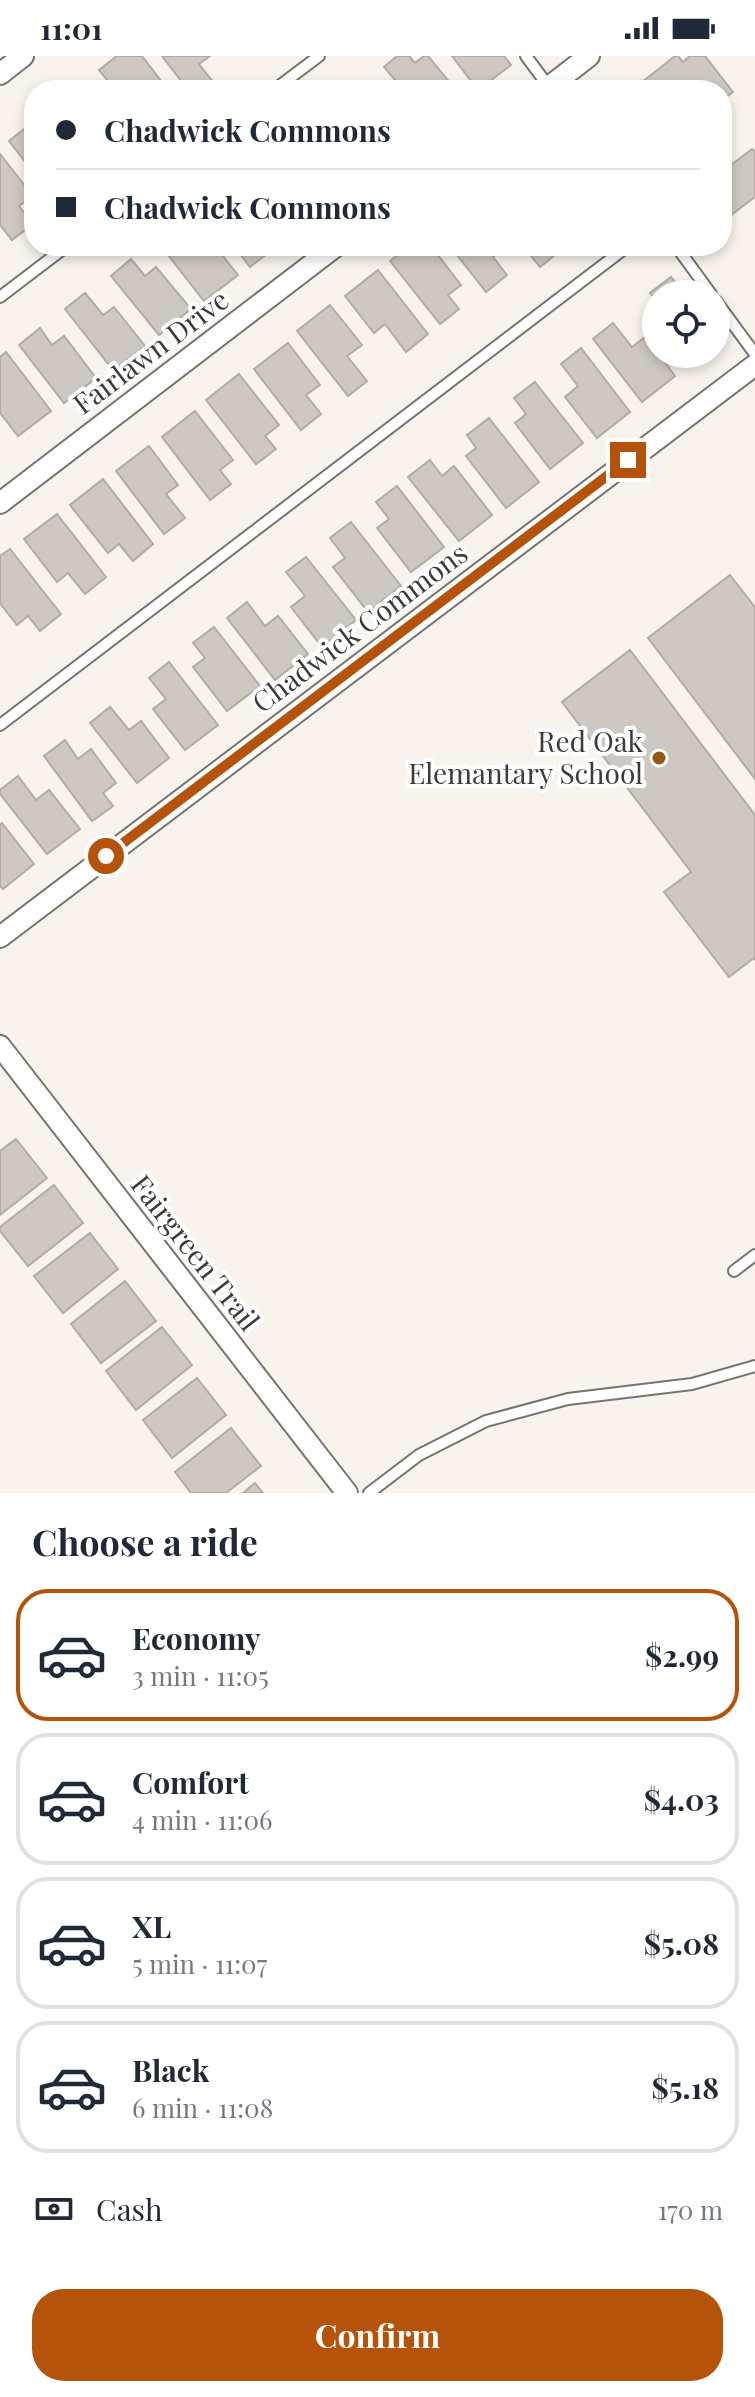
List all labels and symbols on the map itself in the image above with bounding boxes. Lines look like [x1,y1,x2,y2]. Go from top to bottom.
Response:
street label: Fairlawn Drive [65,280,235,421]
route end [610,442,646,478]
street label: Chadwick Commons [244,534,474,720]
place label: Red Oak Elemantary School [408,722,644,791]
marker: Red Oak Elemantary School [650,749,668,767]
route start [88,838,124,874]
street label: Fairgreen Trail [124,1167,269,1338]

